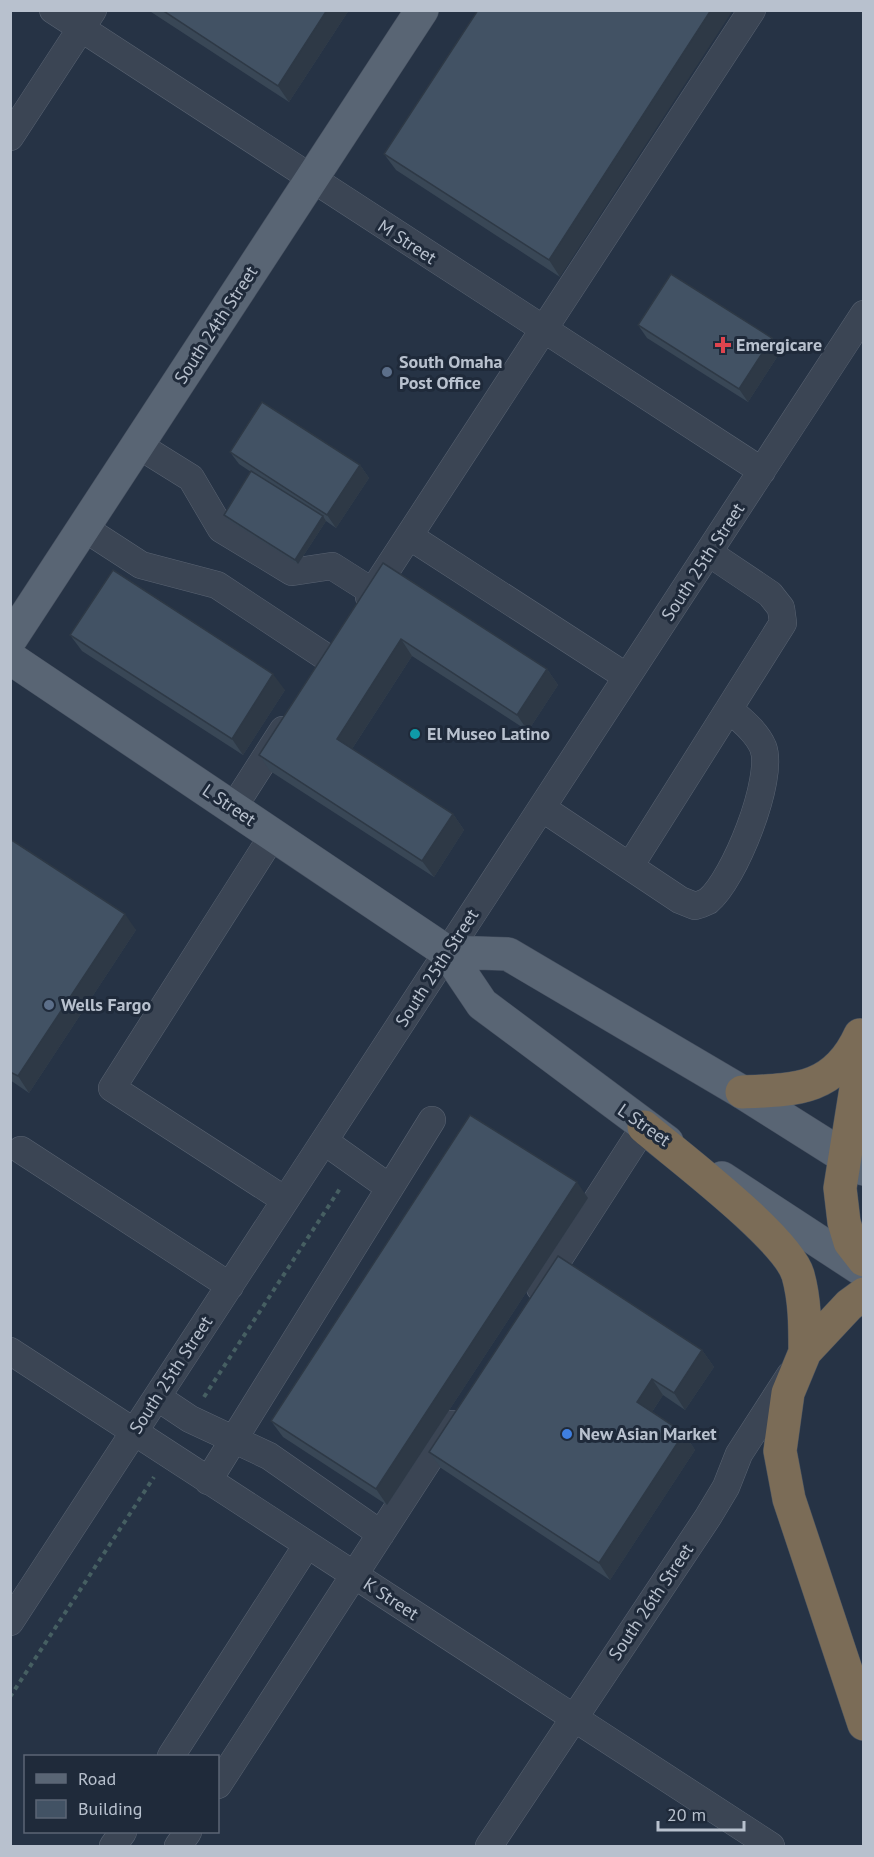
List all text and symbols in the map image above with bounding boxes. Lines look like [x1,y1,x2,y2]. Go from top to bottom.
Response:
street label: M Street [374,214,441,269]
street label: South 24th Street [169,261,262,388]
place label: Emergicare [736,333,822,356]
marker: Emergicare [714,336,732,354]
place label: South Omaha Post Office [399,350,503,394]
marker: South Omaha Post Office [380,365,394,379]
street label: South 25th Street [656,498,749,625]
place label: El Museo Latino [427,722,550,745]
marker: El Museo Latino [408,727,422,741]
street label: L Street [198,778,260,831]
street label: South 25th Street [390,904,483,1031]
place label: Wells Fargo [61,993,151,1016]
marker: Wells Fargo [42,998,56,1012]
street label: L Street [613,1098,675,1151]
street label: South 25th Street [124,1311,217,1438]
place label: New Asian Market [579,1422,717,1445]
marker: New Asian Market [560,1427,574,1441]
street label: South 26th Street [603,1539,698,1665]
street label: K Street [359,1572,423,1625]
legend [24,1755,219,1833]
text: Road [78,1767,116,1790]
scale bar [658,1794,744,1832]
text: Building [78,1797,142,1820]
text: 20 m [667,1803,706,1826]

